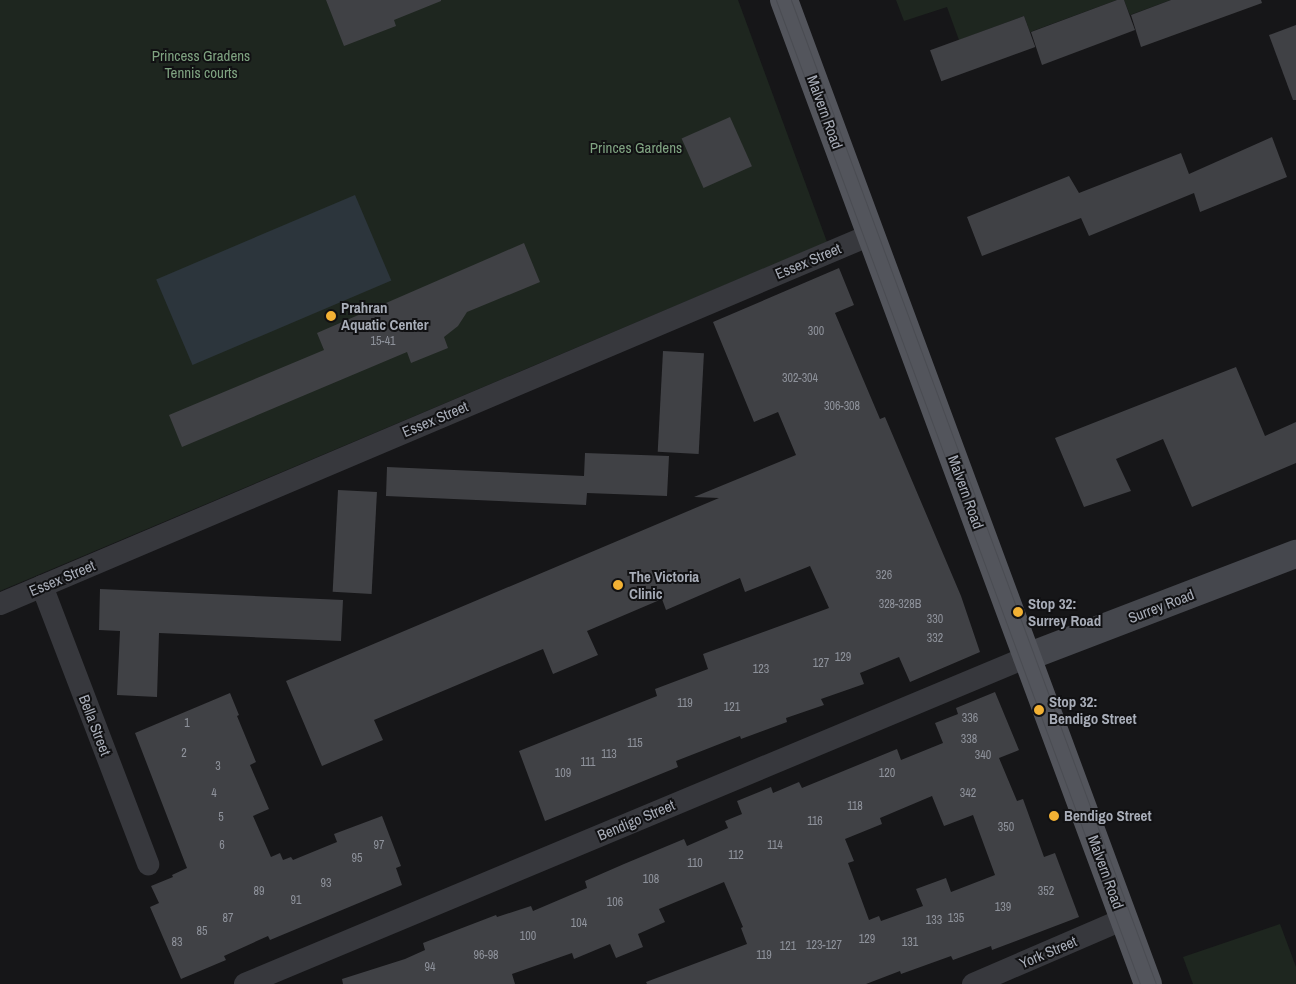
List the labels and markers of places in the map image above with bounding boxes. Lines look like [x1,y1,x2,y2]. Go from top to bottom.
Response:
place label: Prahran Aquatic Center [341,298,428,333]
marker: Prahran Aquatic Center [325,310,337,322]
place label: The Victoria Clinic [629,567,699,602]
marker: The Victoria Clinic [611,578,625,592]
place label: Stop 32: Surrey Road [1028,594,1101,629]
marker: Stop 32: Surrey Road [1012,606,1024,618]
place label: Stop 32: Bendigo Street [1049,692,1136,727]
marker: Stop 32: Bendigo Street [1033,704,1045,716]
place label: Bendigo Street [1064,807,1151,825]
marker: Bendigo Street [1048,810,1060,822]

